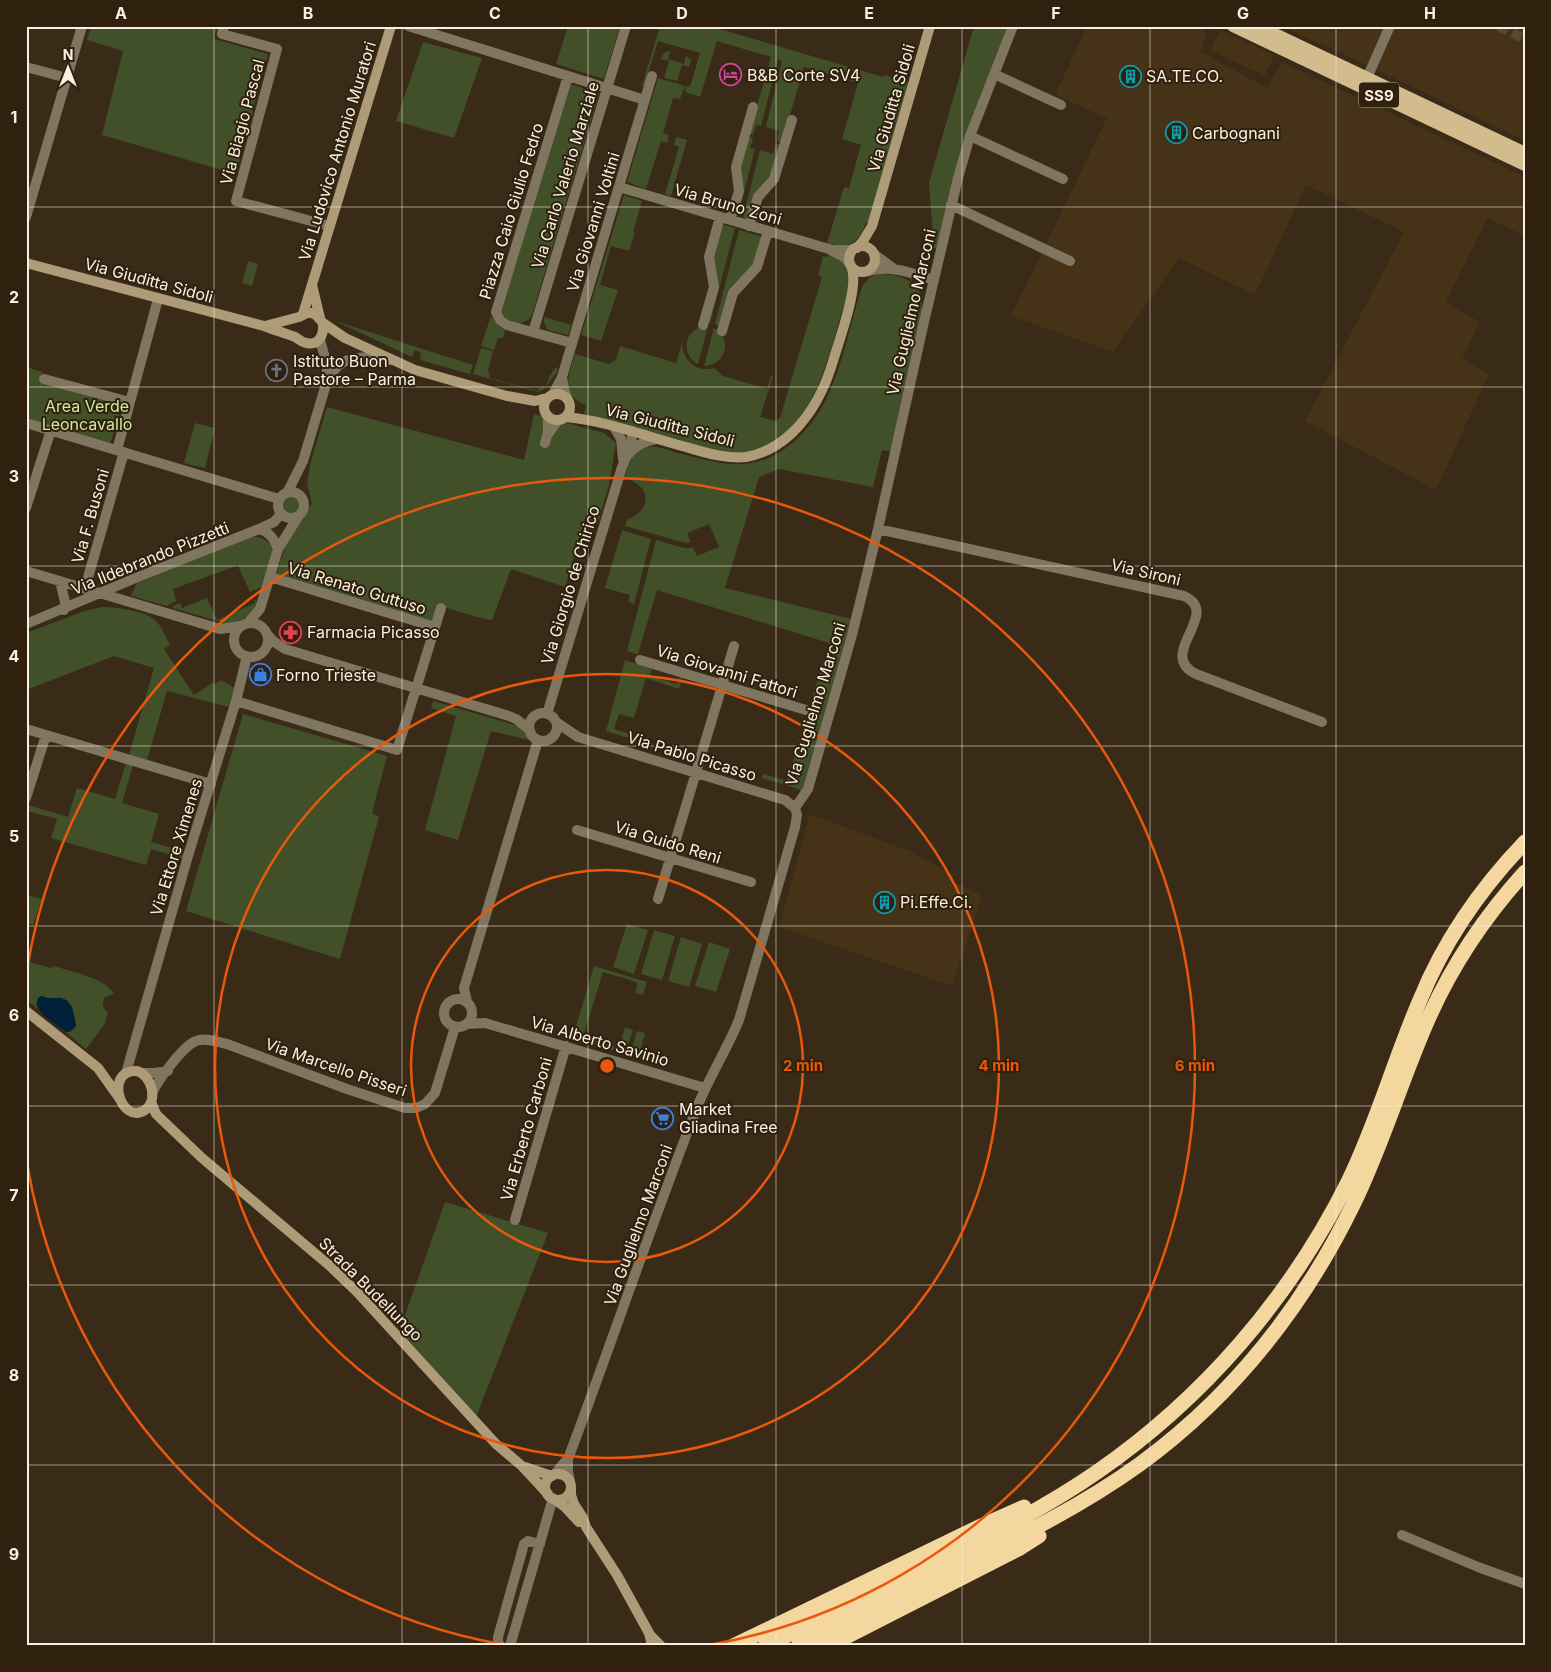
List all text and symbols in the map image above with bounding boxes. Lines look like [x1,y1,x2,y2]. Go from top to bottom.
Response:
text: A [115,3,127,23]
text: B [303,3,313,23]
text: C [489,3,501,23]
text: D [676,3,688,23]
text: E [864,3,874,23]
text: F [1051,3,1061,23]
text: G [1237,3,1249,23]
text: H [1424,3,1436,23]
street label: Via Ludovico Antonio Muratori [294,39,380,263]
north arrow [42,42,92,92]
street label: Via Giuditta Sidoli [863,42,919,174]
text: N [63,46,73,63]
street label: Via Biagio Pascal [216,57,268,187]
hotel icon: B&B Corte SV4 [719,63,743,87]
building icon: SA.TE.CO. [1118,64,1142,88]
place label: B&B Corte SV4 [747,65,860,85]
place label: SA.TE.CO. [1146,66,1223,86]
street label: Via Carlo Valerio Marziale [527,79,603,271]
road number: SS9 [1359,82,1399,108]
text: 1 [11,107,17,127]
street label: Piazza Caio Giulio Fedro [475,120,547,302]
building icon: Carbognani [1164,121,1188,145]
place label: Carbognani [1192,123,1280,143]
street label: Via Giovanni Voltini [562,150,624,294]
street label: Via Bruno Zoni [672,179,784,229]
street label: Via Guglielmo Marconi [882,227,940,397]
street label: Via Giuditta Sidoli [83,253,215,307]
text: 2 [9,287,19,307]
place label: Istituto Buon Pastore – Parma [293,351,416,389]
church icon: Istituto Buon Pastore – Parma [265,358,289,382]
park label: Area Verde Leoncavallo [42,396,132,434]
street label: Via Giuditta Sidoli [603,399,737,451]
text: 3 [9,466,19,486]
street label: Via F. Busoni [67,466,113,566]
street label: Via Giorgio de Chirico [536,503,604,667]
street label: Via Ildebrando Pizzetti [68,517,232,599]
street label: Via Sironi [1109,554,1183,590]
street label: Via Renato Guttuso [285,557,429,619]
pharmacy icon: Farmacia Picasso [279,620,303,644]
street label: Via Guglielmo Marconi [781,620,849,788]
place label: Farmacia Picasso [307,622,440,642]
street label: Via Giovanni Fattori [654,640,800,702]
text: 4 [9,646,20,666]
shop icon: Forno Trieste [248,663,272,687]
place label: Forno Trieste [276,665,376,685]
street label: Via Pablo Picasso [625,727,759,785]
street label: Via Ettore Ximenes [146,776,206,918]
street label: Via Guido Reni [612,816,724,868]
text: 5 [9,826,19,846]
building icon: Pi.Effe.Ci. [872,890,896,914]
place label: Pi.Effe.Ci. [900,892,972,912]
text: 6 [9,1005,19,1025]
street label: Via Alberto Savinio [529,1012,671,1070]
street label: Via Marcello Pisseri [263,1033,409,1101]
street label: Via Erberto Carboni [496,1055,556,1203]
text: 2 min [783,1056,823,1075]
text: 4 min [979,1056,1019,1075]
text: 6 min [1175,1056,1215,1075]
centre of rings [598,1057,616,1075]
place label: Market Gliadina Free [679,1099,778,1137]
supermarket icon: Market Gliadina Free [651,1106,675,1130]
street label: Via Guglielmo Marconi [600,1142,676,1308]
text: 7 [9,1185,19,1205]
street label: Strada Budellungo [315,1233,427,1345]
text: 8 [9,1365,19,1385]
text: 9 [9,1544,19,1564]

